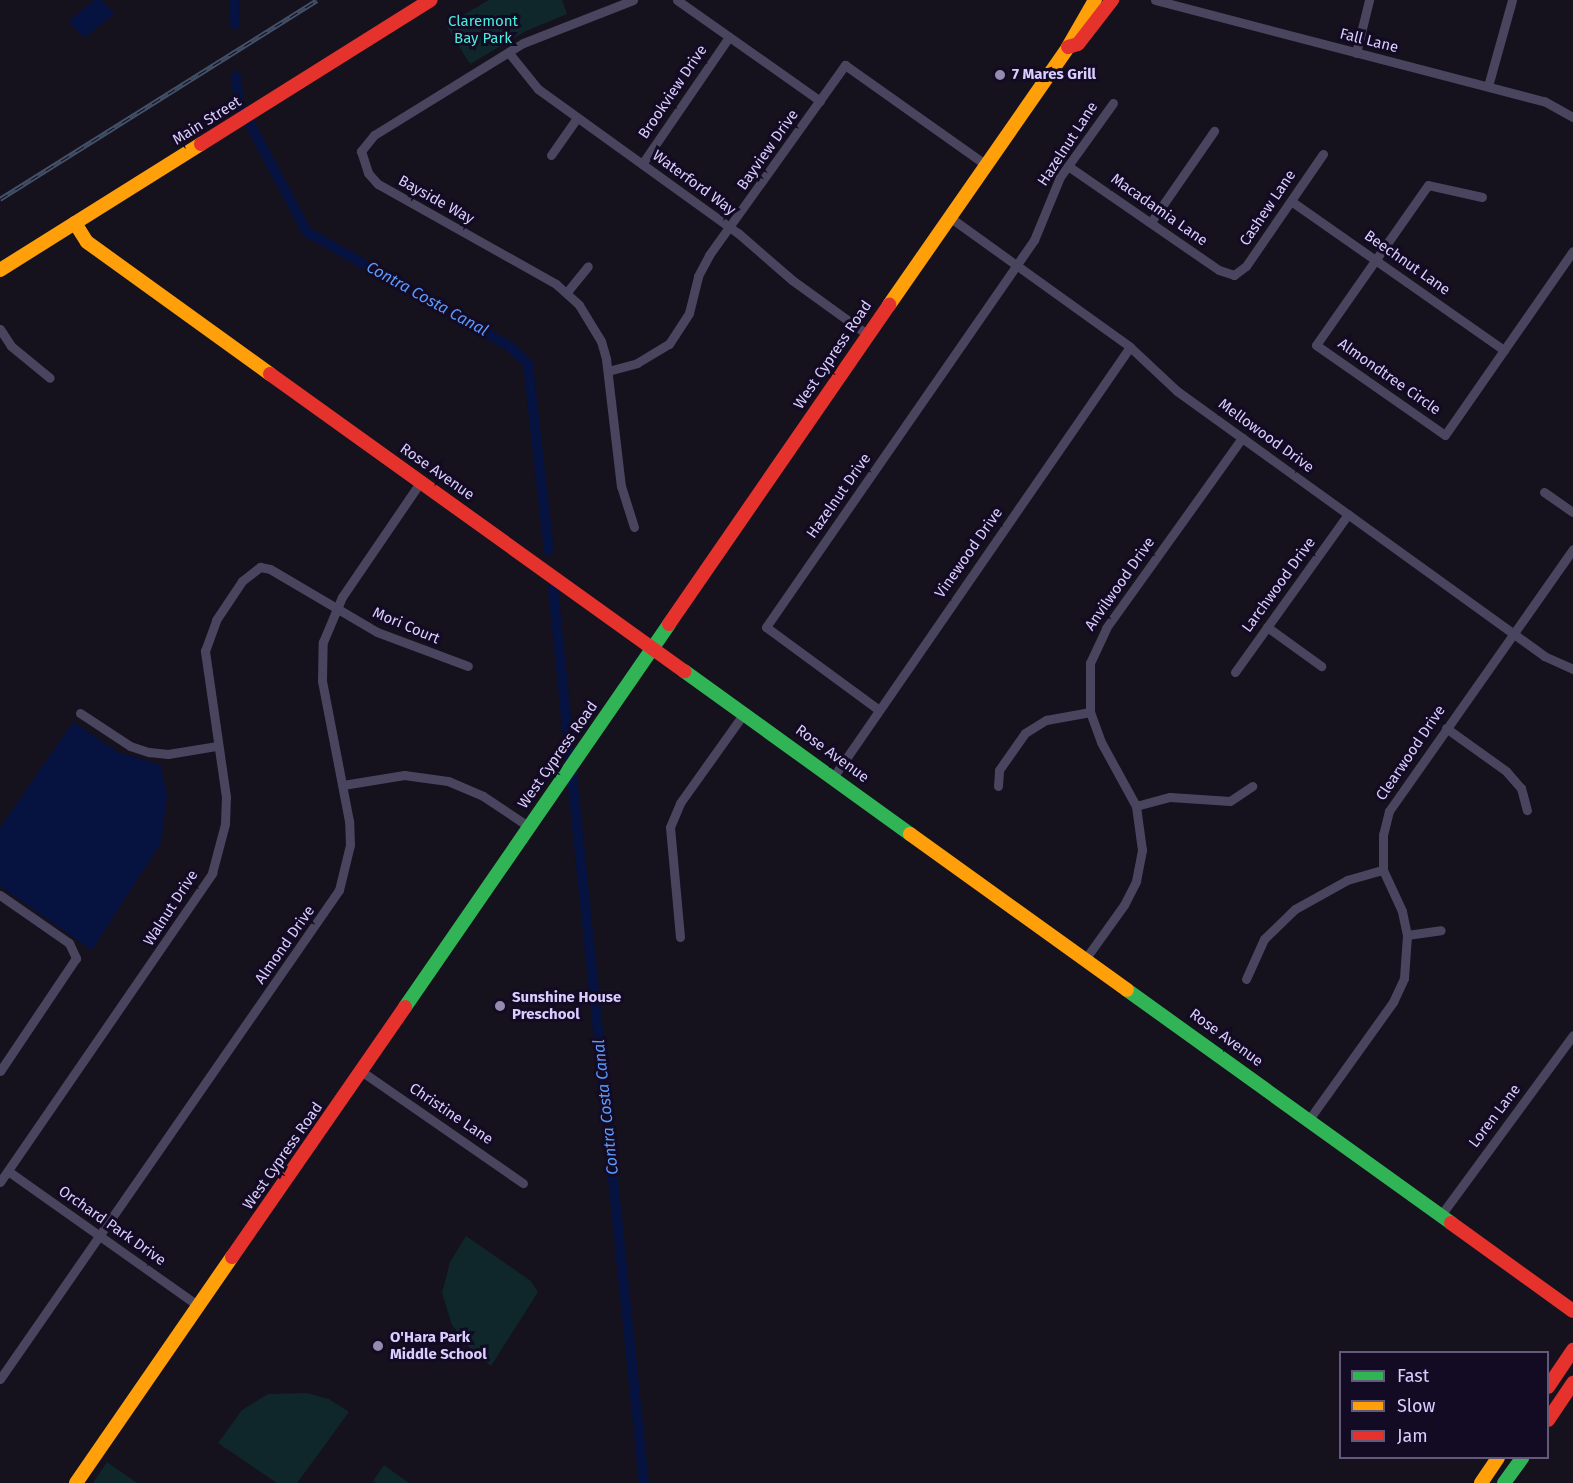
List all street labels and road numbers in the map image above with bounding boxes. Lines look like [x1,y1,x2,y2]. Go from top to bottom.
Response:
street label: Fall Lane [1338,25,1400,57]
street label: Brookview Drive [635,42,711,142]
street label: Main Street [169,93,245,149]
street label: Hazelnut Lane [1034,99,1102,189]
street label: Bayview Drive [734,106,802,194]
street label: Waterford Way [649,147,739,219]
street label: Cashew Lane [1236,167,1300,249]
street label: Macadamia Lane [1107,170,1211,250]
street label: Bayside Way [395,172,477,228]
street label: Beechnut Lane [1361,227,1453,299]
street label: West Cypress Road [790,297,876,413]
street label: Almondtree Circle [1334,335,1444,419]
street label: Mellowood Drive [1215,395,1317,477]
street label: Rose Avenue [396,440,478,504]
street label: Hazelnut Drive [803,450,875,542]
street label: Vinewood Drive [931,504,1007,602]
street label: Anvilwood Drive [1081,534,1159,634]
street label: Larchwood Drive [1238,534,1320,636]
street label: Mori Court [370,604,442,648]
street label: West Cypress Road [514,698,602,812]
street label: Clearwood Drive [1373,702,1449,804]
street label: Rose Avenue [792,721,872,787]
street label: Walnut Drive [140,867,202,949]
street label: Almond Drive [251,902,319,988]
street label: Rose Avenue [1186,1005,1266,1071]
street label: Christine Lane [406,1079,496,1149]
street label: Loren Lane [1465,1081,1525,1151]
street label: West Cypress Road [239,1099,327,1213]
street label: Orchard Park Drive [55,1182,169,1270]

